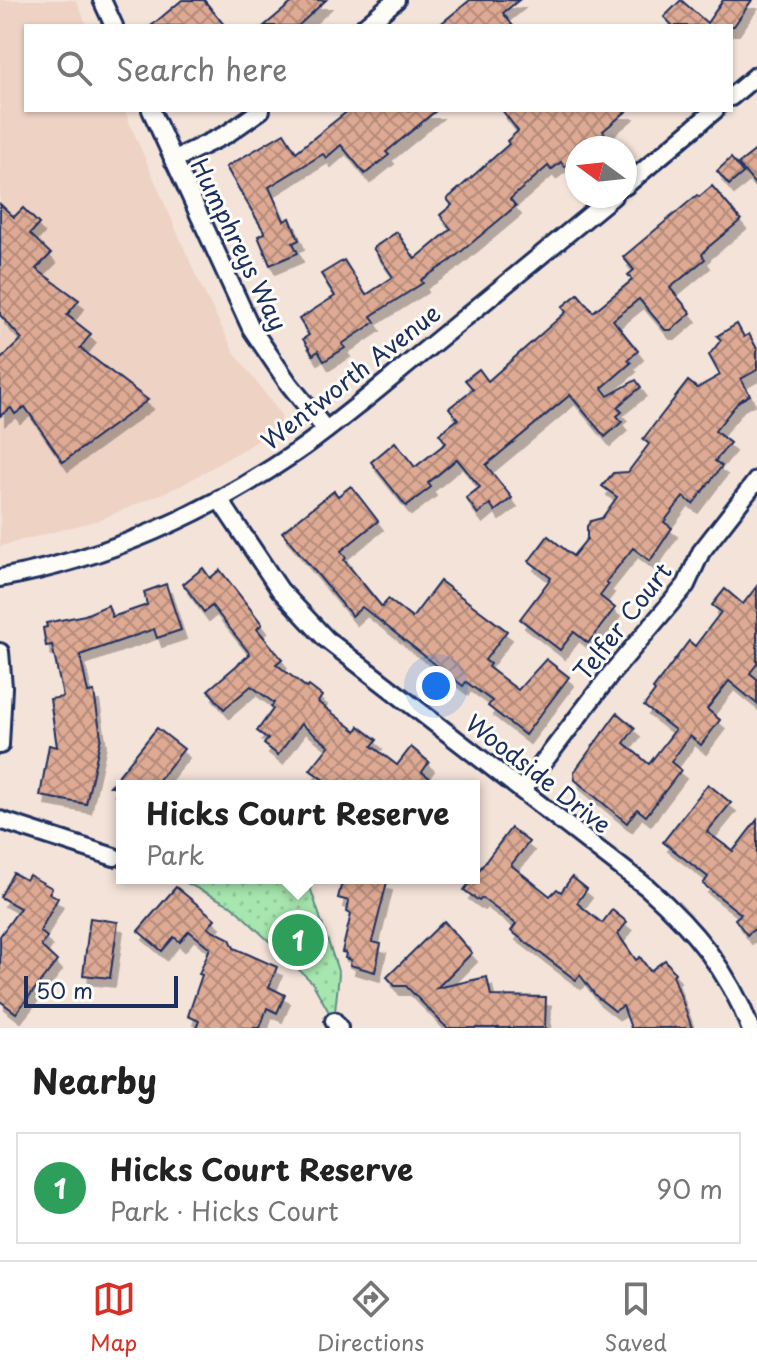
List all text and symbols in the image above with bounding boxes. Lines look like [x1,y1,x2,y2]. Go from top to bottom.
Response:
search box [24,24,733,112]
icon: search [52,46,96,90]
text: Search here [116,46,288,91]
north arrow [565,136,637,208]
street label: Humphreys Way [183,152,297,336]
street label: Wentworth Avenue [253,294,447,458]
street label: Telfer Court [564,554,680,688]
your location [416,666,456,706]
street label: Woodside Drive [459,705,619,841]
popup [116,780,480,884]
text: Hicks Court Reserve [146,790,450,835]
text: Park [146,835,204,874]
pin: 1 [272,910,324,970]
scale bar [24,972,178,1008]
text: 50 m [36,973,93,1006]
text: Nearby [32,1054,157,1106]
text: Hicks Court Reserve [110,1146,413,1191]
text: 1 [54,1169,66,1208]
text: 90 m [656,1169,723,1208]
text: Park · Hicks Court [110,1191,339,1230]
tab: Map [90,1277,137,1358]
tab: Directions [317,1277,424,1358]
tab: Saved [604,1277,667,1358]

